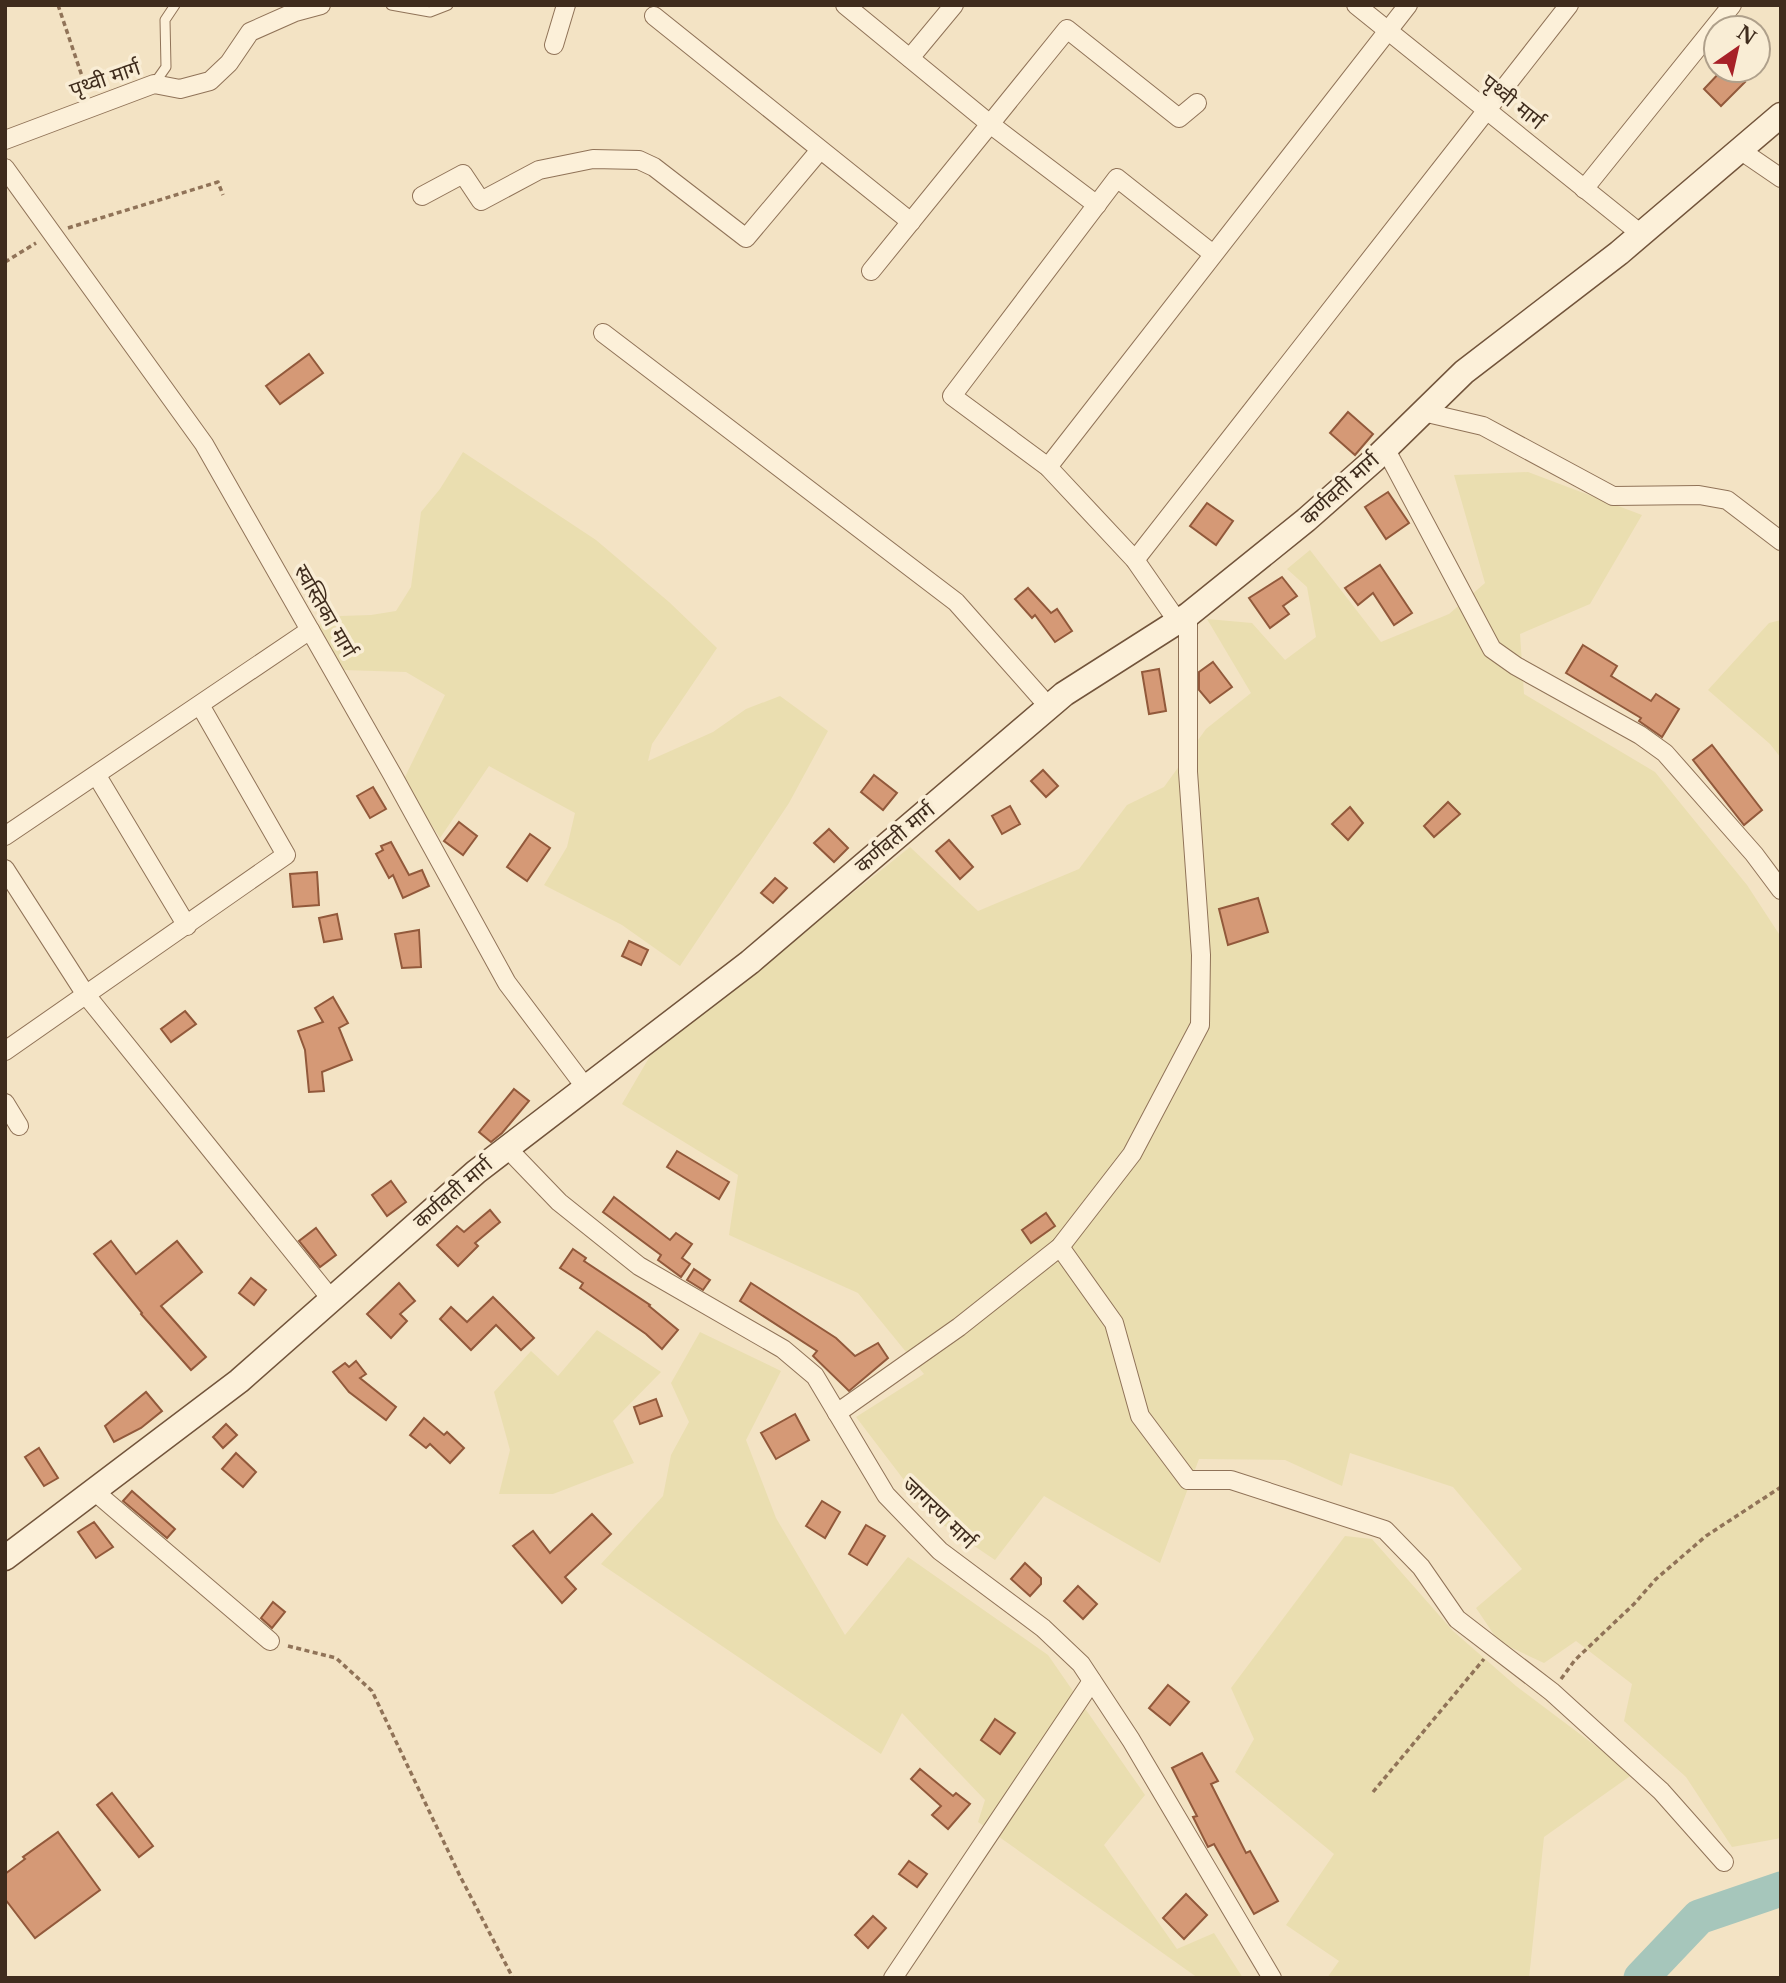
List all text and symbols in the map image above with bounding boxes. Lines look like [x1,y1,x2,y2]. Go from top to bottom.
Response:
north arrow [1702,14,1772,84]
text: N [1732,21,1760,50]
street label: पृथ्वी मार्ग [66,54,145,103]
street label: पृथ्वी मार्ग [1476,69,1550,136]
street label: कर्णवती मार्ग [1296,446,1385,531]
street label: स्वस्तिका मार्ग [288,560,363,663]
street label: कर्णवती मार्ग [850,796,941,879]
street label: कर्णवती मार्ग [408,1151,499,1234]
street label: जागरण मार्ग [897,1472,982,1555]

